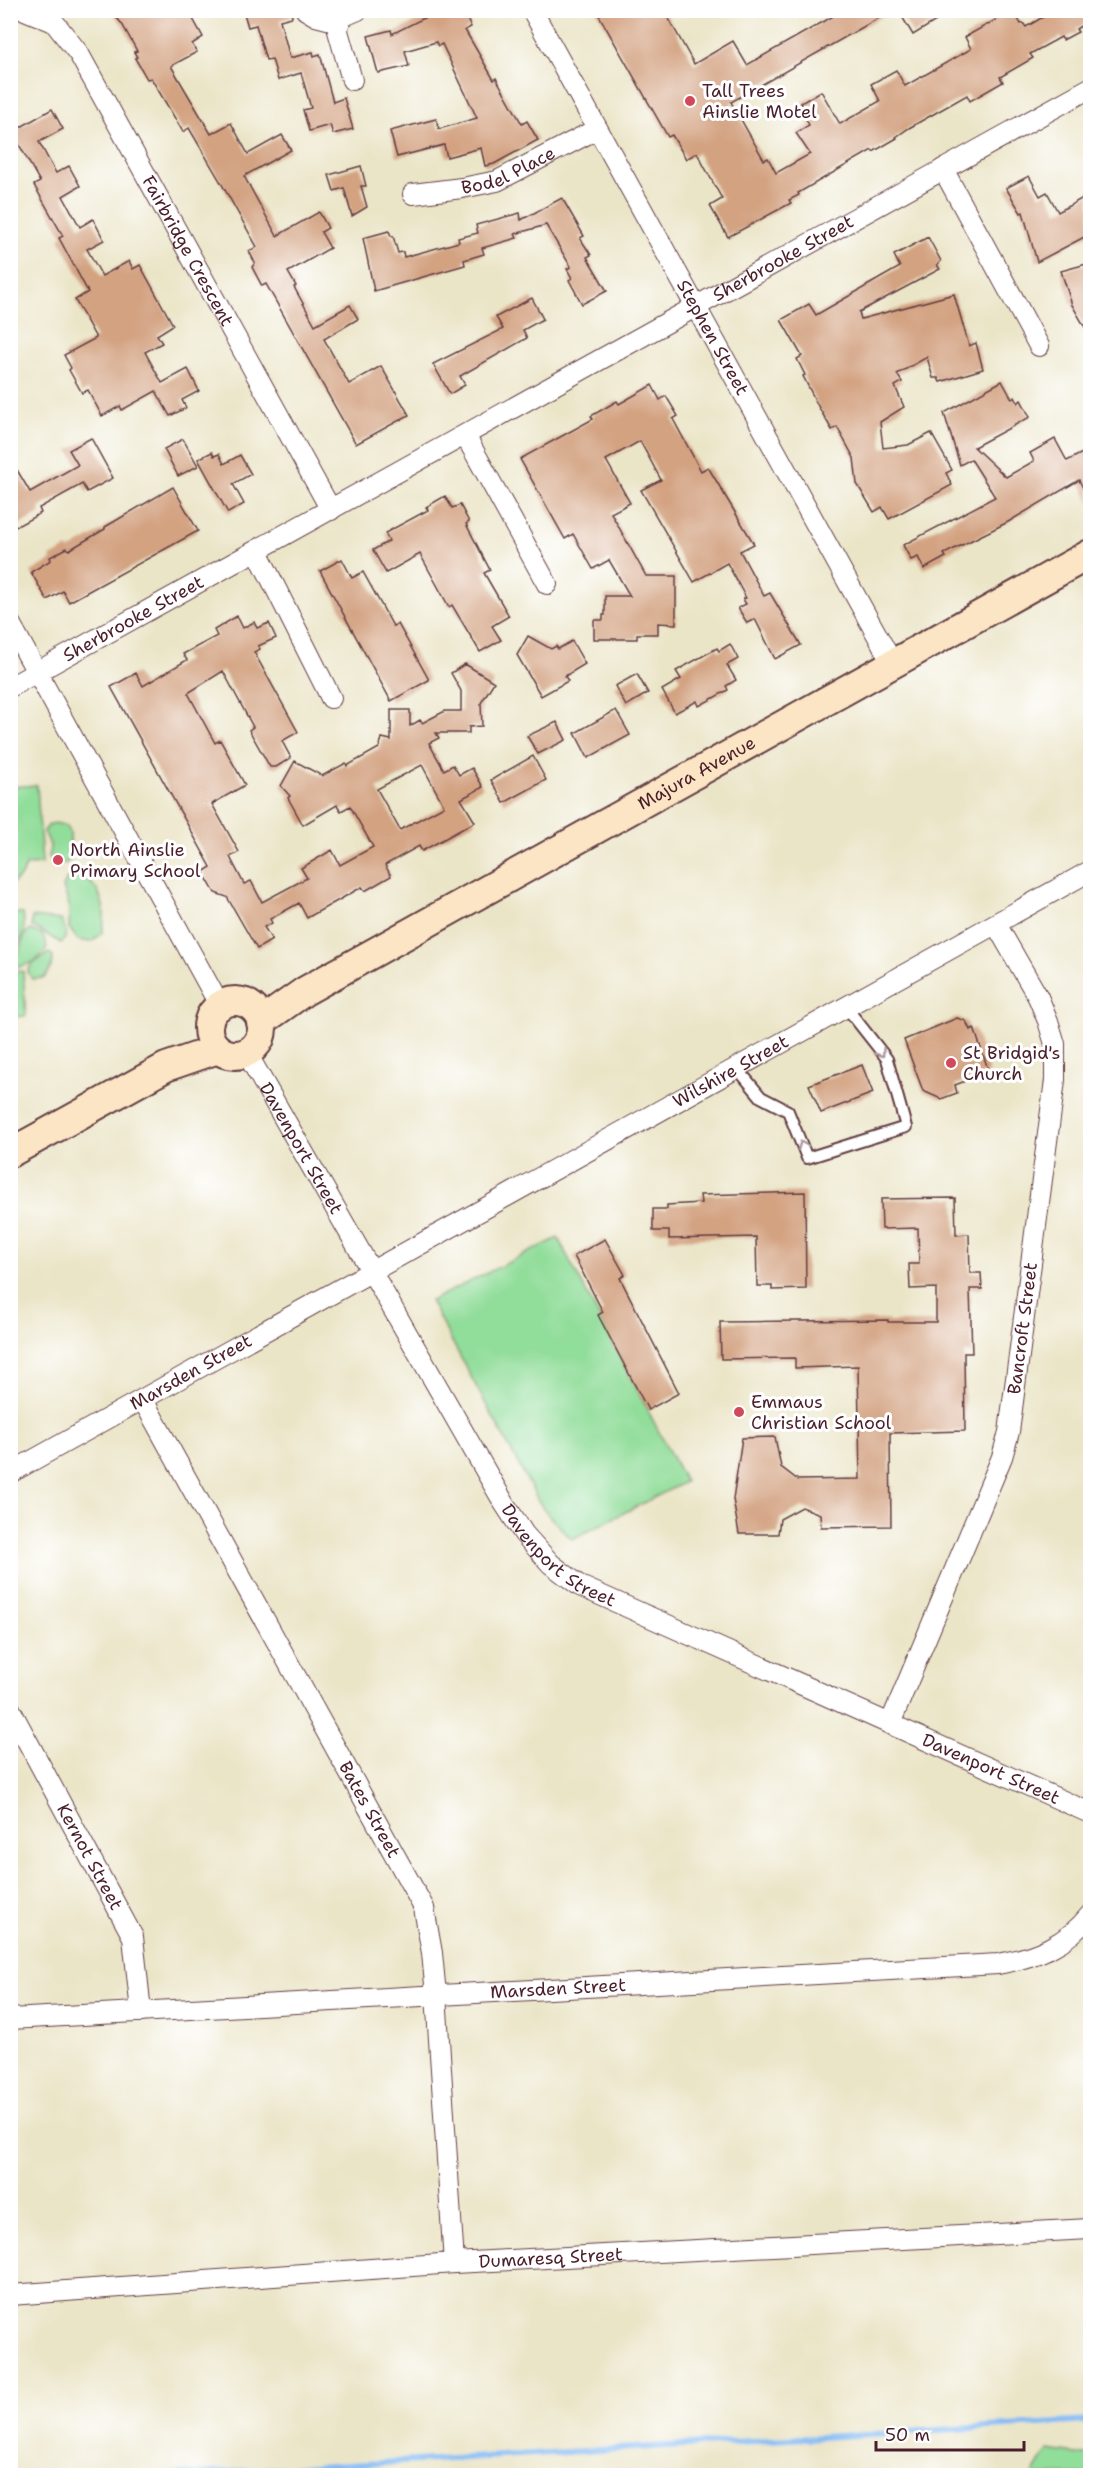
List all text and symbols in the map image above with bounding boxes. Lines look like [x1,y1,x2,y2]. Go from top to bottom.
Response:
place label: Tall Trees Ainslie Motel [702,79,817,124]
marker: Tall Trees Ainslie Motel [683,94,697,108]
street label: Bodel Place [459,141,559,200]
street label: Fairbridge Crescent [137,171,239,331]
street label: Sherbrooke Street [708,209,858,307]
street label: Stephen Street [671,275,754,400]
street label: Sherbrooke Street [59,570,208,667]
street label: Majura Avenue [633,731,760,815]
place label: North Ainslie Primary School [70,838,201,883]
marker: North Ainslie Primary School [51,853,65,867]
street label: Wilshire Street [668,1029,793,1113]
place label: St Bridgid's Church [963,1041,1060,1086]
one-way arrow [874,1047,885,1058]
marker: St Bridgid's Church [944,1056,958,1070]
street label: Davenport Street [254,1078,348,1219]
one-way arrow [797,1141,809,1152]
street label: Bancroft Street [1002,1261,1043,1396]
street label: Marsden Street [126,1329,256,1416]
place label: Emmaus Christian School [751,1390,892,1435]
marker: Emmaus Christian School [732,1405,746,1419]
street label: Davenport Street [496,1499,620,1612]
street label: Davenport Street [918,1728,1064,1810]
street label: Bates Street [333,1757,406,1862]
street label: Kernot Street [51,1799,128,1914]
street label: Marsden Street [490,1973,627,2004]
street label: Dumaresq Street [478,2242,624,2274]
scale bar [876,2414,1024,2452]
text: 50 m [885,2423,930,2447]

